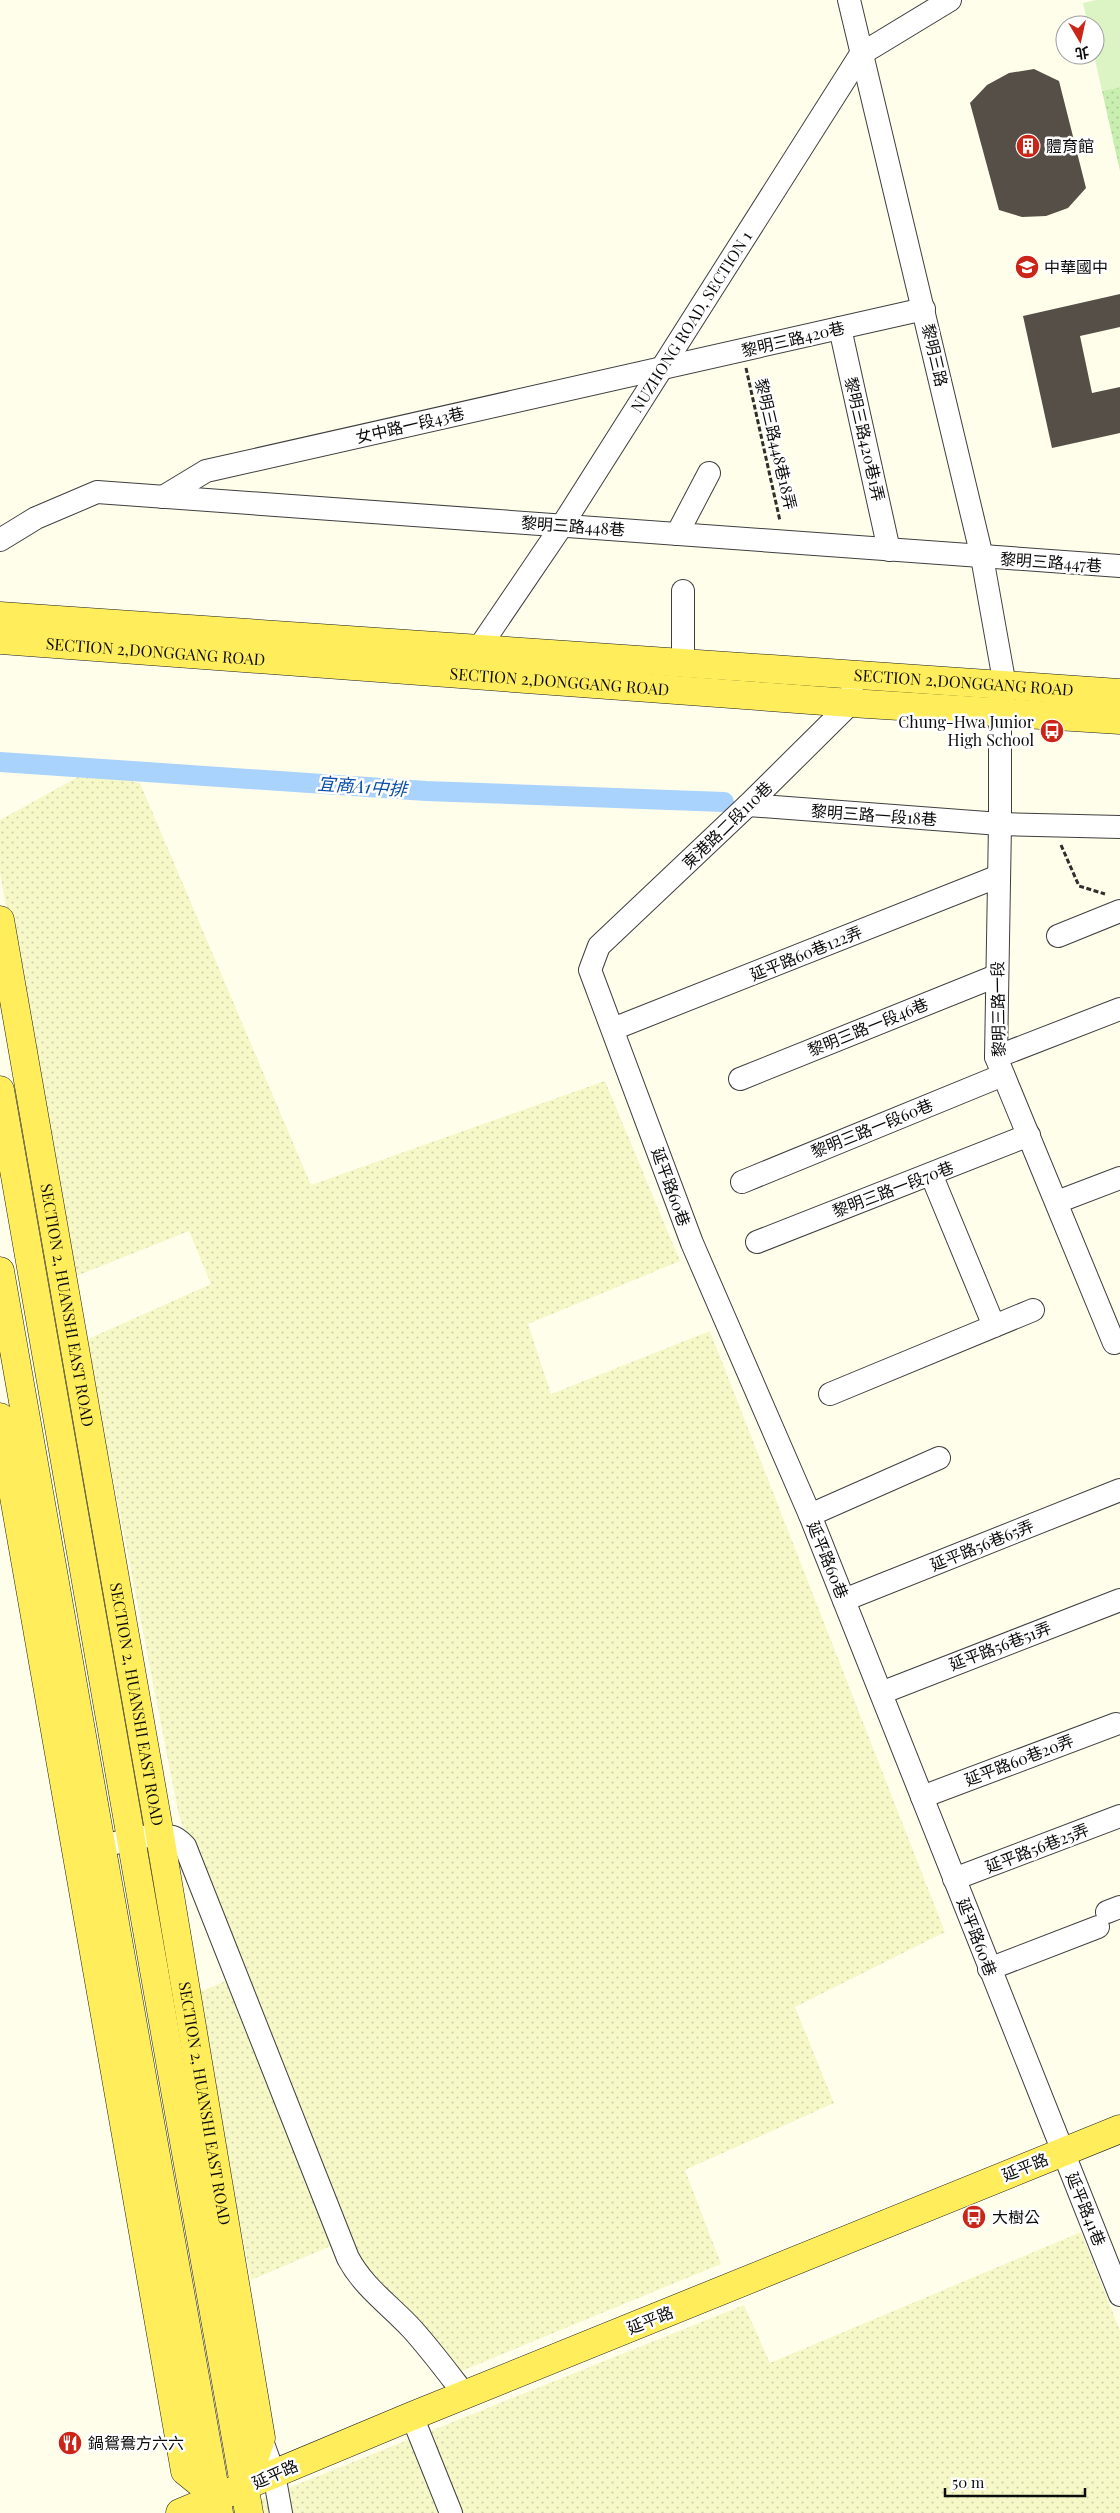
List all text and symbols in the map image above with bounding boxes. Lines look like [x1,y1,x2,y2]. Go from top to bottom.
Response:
north arrow [1055,15,1105,65]
text: 北 [1074,43,1091,64]
building icon: 體育館 [1015,133,1041,159]
place label: 體育館 [1046,135,1094,156]
street label: NUZHONG ROAD, SECTION 1 [626,227,756,416]
school or university icon: 中華國中 [1014,254,1040,280]
place label: 中華國中 [1044,256,1108,277]
street label: 黎明三路420巷 [739,316,846,361]
street label: 黎明三路 [918,321,953,388]
street label: 黎明三路420巷1弄 [841,375,890,503]
street label: 黎明三路448巷18弄 [751,376,802,512]
street label: 女中路一段43巷 [354,402,466,447]
street label: 黎明三路448巷 [520,511,626,540]
street label: 黎明三路447巷 [999,547,1103,576]
street label: SECTION 2,DONGGANG ROAD [45,632,266,670]
street label: SECTION 2,DONGGANG ROAD [449,662,670,700]
street label: SECTION 2,DONGGANG ROAD [853,664,1074,700]
place label: Chung-Hwa Junior High School [898,711,1034,750]
bus stop icon: Chung-Hwa Junior High School [1039,718,1065,744]
water label: 宜商A1中排 [317,771,410,801]
street label: 東港路二段110巷 [677,776,776,873]
street label: 黎明三路一段18巷 [810,800,938,829]
street label: 延平路60巷122弄 [747,920,865,985]
street label: 黎明三路一段 [986,961,1009,1057]
street label: 黎明三路一段46巷 [804,993,931,1060]
street label: 黎明三路一段60巷 [808,1093,936,1162]
street label: 延平路60巷 [648,1145,695,1229]
street label: 黎明三路一段70巷 [829,1156,956,1221]
street label: SECTION 2, HUANSHI EAST ROAD [36,1182,99,1428]
street label: 延平路56巷65弄 [927,1514,1037,1575]
street label: 延平路60巷 [803,1518,854,1602]
street label: SECTION 2, HUANSHI EAST ROAD [106,1581,169,1827]
street label: 延平路56巷51弄 [946,1616,1054,1675]
street label: 延平路60巷20弄 [961,1729,1076,1790]
street label: 延平路56巷25弄 [982,1818,1092,1877]
street label: 延平路60巷 [953,1895,1002,1979]
street label: SECTION 2, HUANSHI EAST ROAD [175,1980,236,2227]
street label: 延平路 [999,2148,1051,2185]
street label: 延平路41巷 [1062,2169,1111,2249]
bus stop icon: 大樹公 [961,2204,987,2230]
place label: 大樹公 [992,2206,1040,2227]
street label: 延平路 [624,2301,676,2338]
restaurant icon: 鍋鴛鴦方六六 [57,2430,83,2456]
place label: 鍋鴛鴦方六六 [88,2432,184,2453]
street label: 延平路 [249,2454,301,2493]
scale bar [945,2466,1085,2498]
text: 50 m [952,2472,985,2492]

